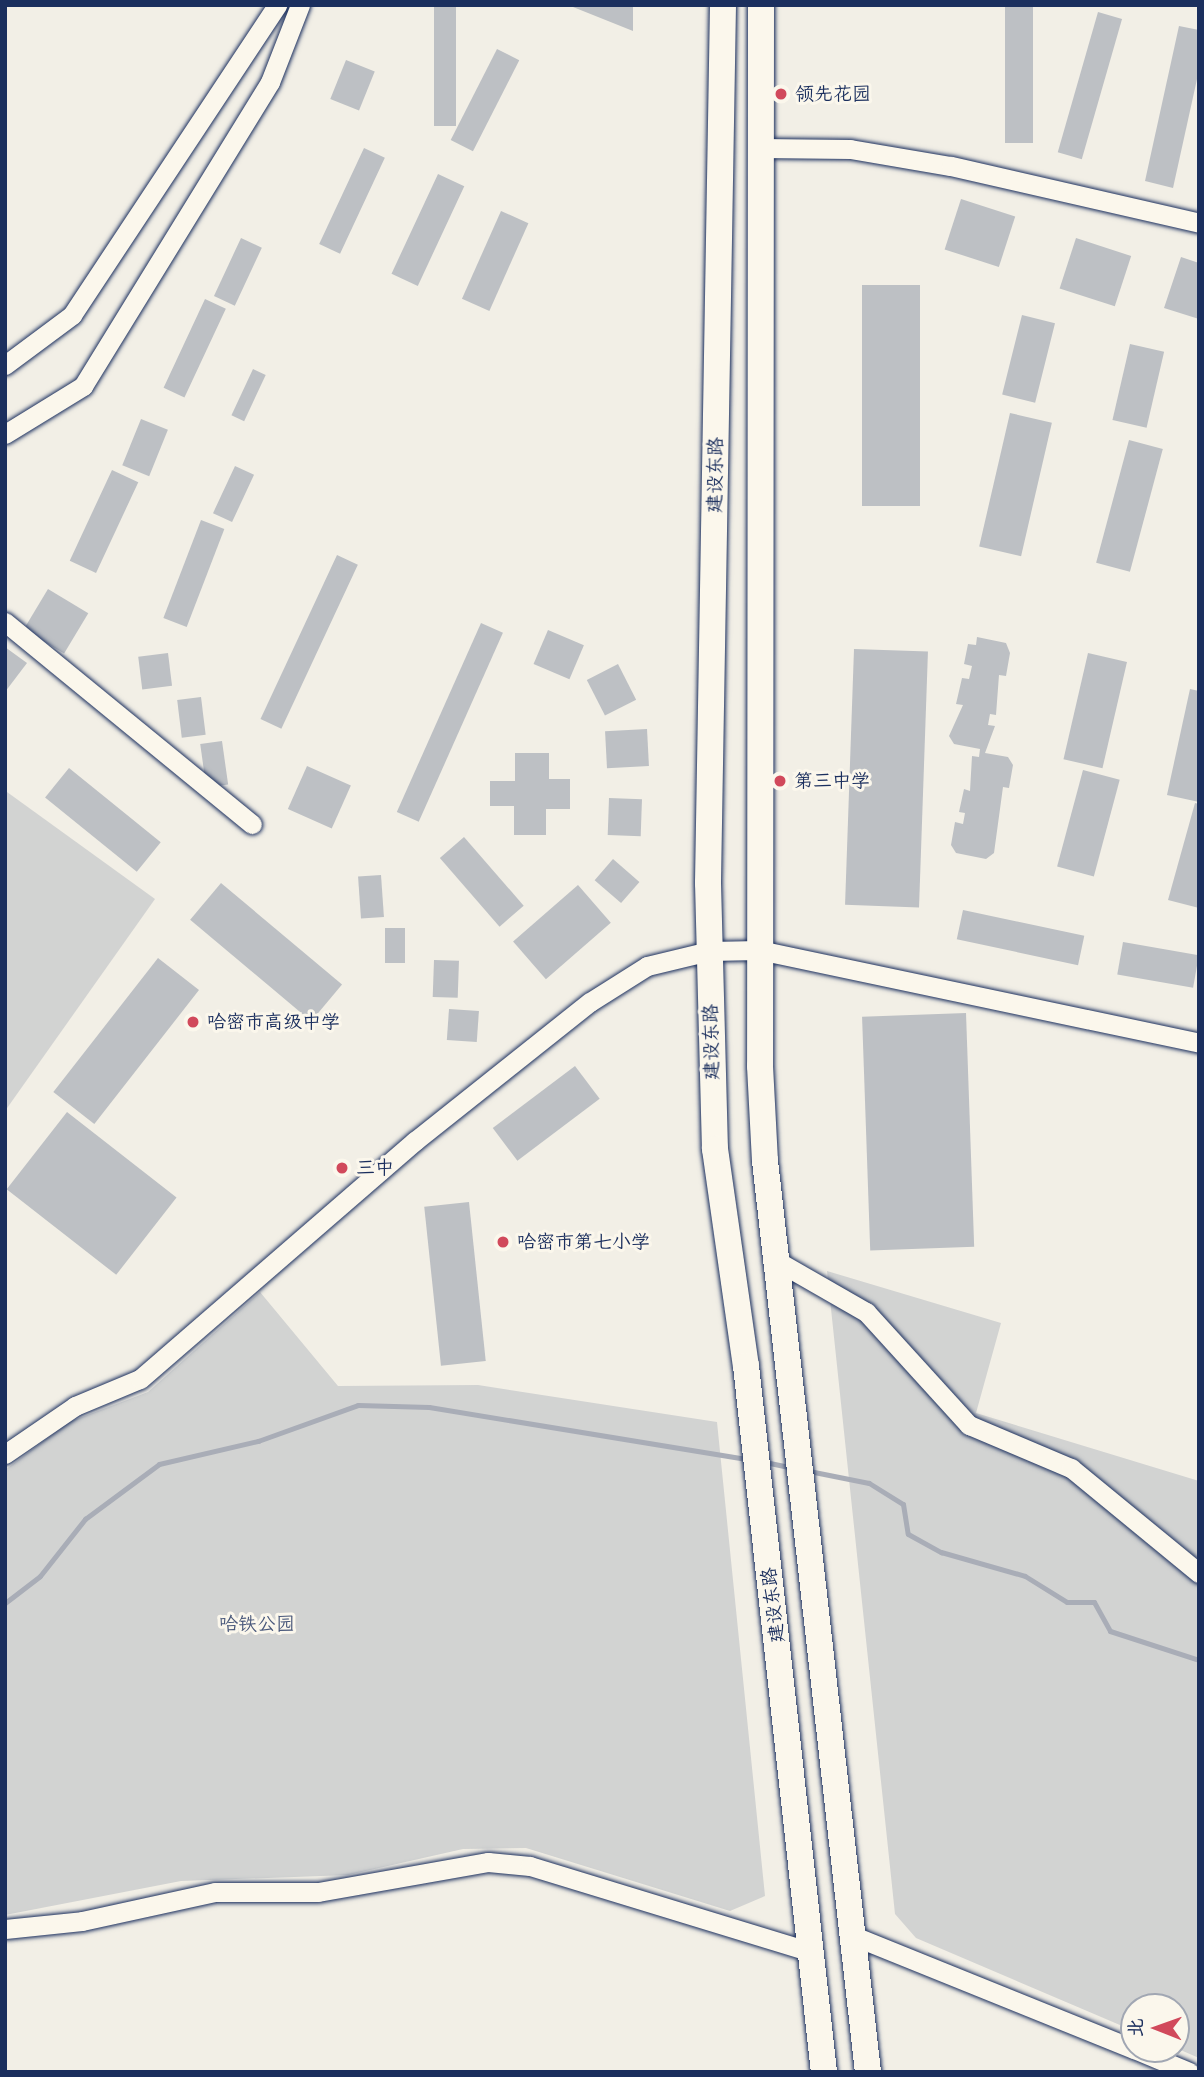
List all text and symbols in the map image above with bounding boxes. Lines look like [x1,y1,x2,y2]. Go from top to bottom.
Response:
place label: 领先花园 [795,83,871,105]
marker: 领先花园 [773,86,789,102]
street label: 建设东路 [703,437,727,513]
place label: 第三中学 [794,770,870,792]
marker: 第三中学 [772,773,788,789]
street label: 建设东路 [699,1004,723,1080]
place label: 哈密市高级中学 [207,1011,340,1033]
marker: 哈密市高级中学 [185,1014,201,1030]
place label: 三中 [356,1157,394,1179]
marker: 三中 [334,1160,350,1176]
place label: 哈密市第七小学 [517,1231,650,1253]
marker: 哈密市第七小学 [495,1234,511,1250]
street label: 建设东路 [757,1566,789,1644]
park label: 哈铁公园 [219,1613,295,1635]
north arrow [1120,1993,1190,2063]
text: 北 [1123,2018,1148,2037]

